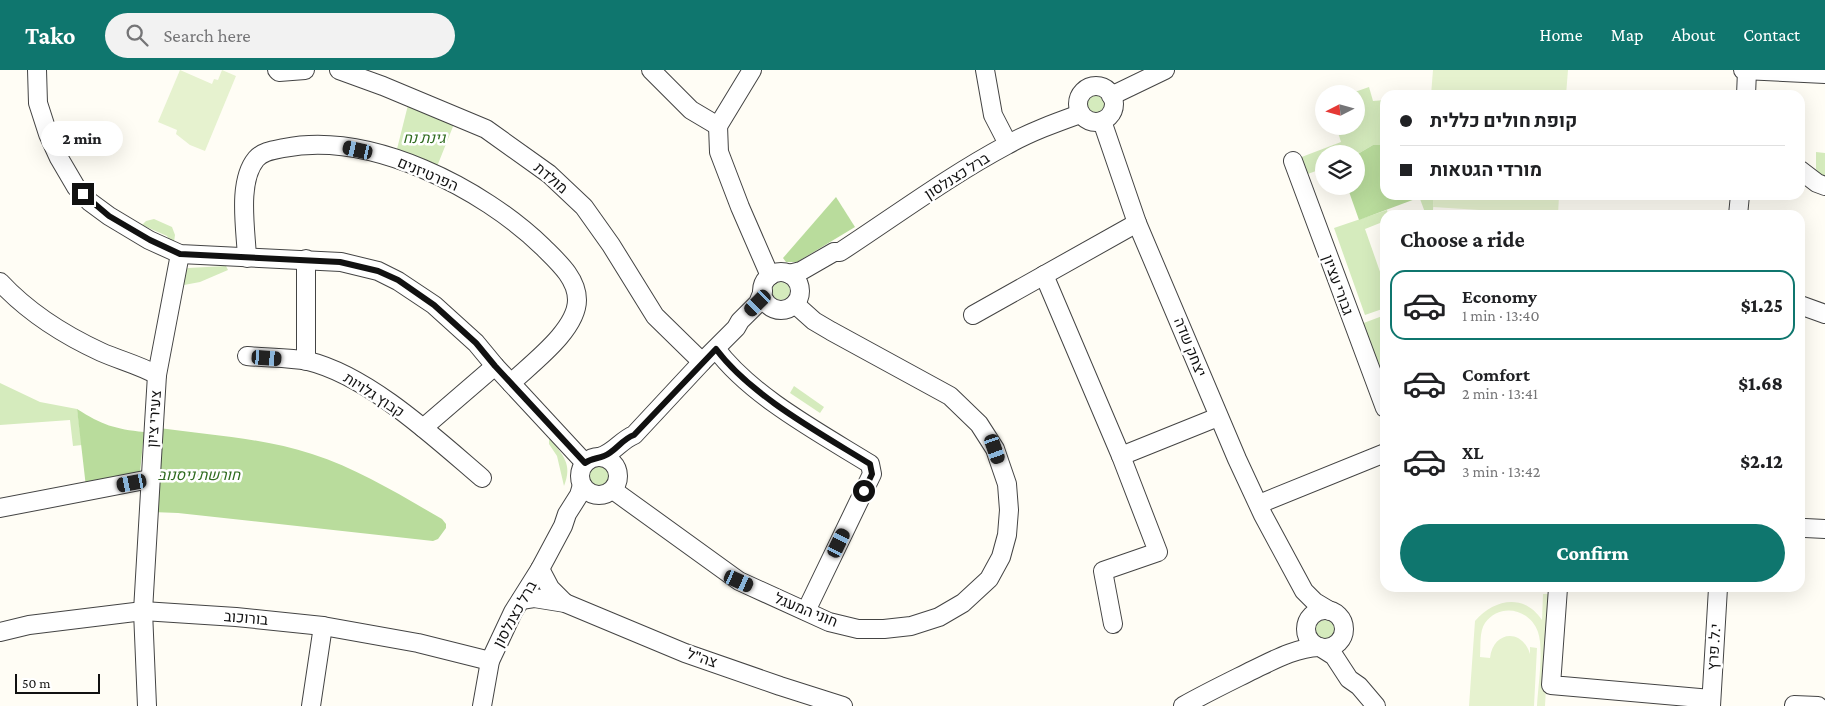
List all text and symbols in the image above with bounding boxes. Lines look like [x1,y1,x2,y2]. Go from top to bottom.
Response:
search box [105,13,455,58]
icon: search [123,21,151,49]
text: Tako [25,22,75,49]
text: Search here [163,25,251,46]
text: Home [1540,25,1583,45]
text: Map [1611,25,1643,45]
text: About [1671,25,1715,45]
text: Contact [1743,25,1800,45]
north arrow [1315,85,1365,135]
map controls [1315,85,1365,195]
text: קופת חולים כללית [1430,110,1577,131]
callout: 2 min [42,122,124,156]
text: 2 min [62,130,102,147]
park label: גינת נח [403,130,446,146]
car [341,139,374,161]
button: layers [1315,145,1365,195]
street label: ברל כצנלסון [922,150,992,202]
street label: הפרטיזנים [395,154,461,194]
street label: מולדת [531,159,571,197]
text: מורדי הגטאות [1430,159,1542,180]
route end [72,183,94,205]
text: Choose a ride [1400,227,1525,252]
street label: גבורי עציון [1320,253,1356,318]
icon: car [1402,283,1447,328]
text: Economy [1462,286,1537,307]
car [742,287,773,319]
text: $1.25 [1741,295,1783,316]
text: 1 min · 13:40 [1462,307,1540,324]
street label: יצחק שדה [1171,315,1209,379]
car [251,349,282,367]
icon: car [1402,361,1447,406]
text: Comfort [1462,364,1530,385]
street label: קבוץ גלויות [341,370,407,420]
text: $1.68 [1738,373,1783,394]
text: 2 min · 13:41 [1462,385,1538,402]
street label: צעירי ציון [144,390,164,448]
car [983,432,1006,466]
icon: car [1402,439,1447,484]
text: XL [1462,442,1484,463]
text: $2.12 [1740,451,1783,472]
text: 3 min · 13:42 [1462,463,1540,480]
park label: חורשת ניסנוב [158,467,241,483]
car [115,473,148,493]
route start [853,480,875,502]
button: Confirm [1400,524,1785,582]
car [825,526,852,560]
car [722,568,755,594]
street label: ברל כצנלסון [490,578,540,650]
street label: חוני המעגל [772,590,840,630]
street label: בורוכוב [223,608,269,628]
street label: י.ל. פרץ [1704,623,1724,671]
street label: צה"ל [685,645,719,671]
scale bar [15,671,100,694]
text: 50 m [22,675,50,691]

